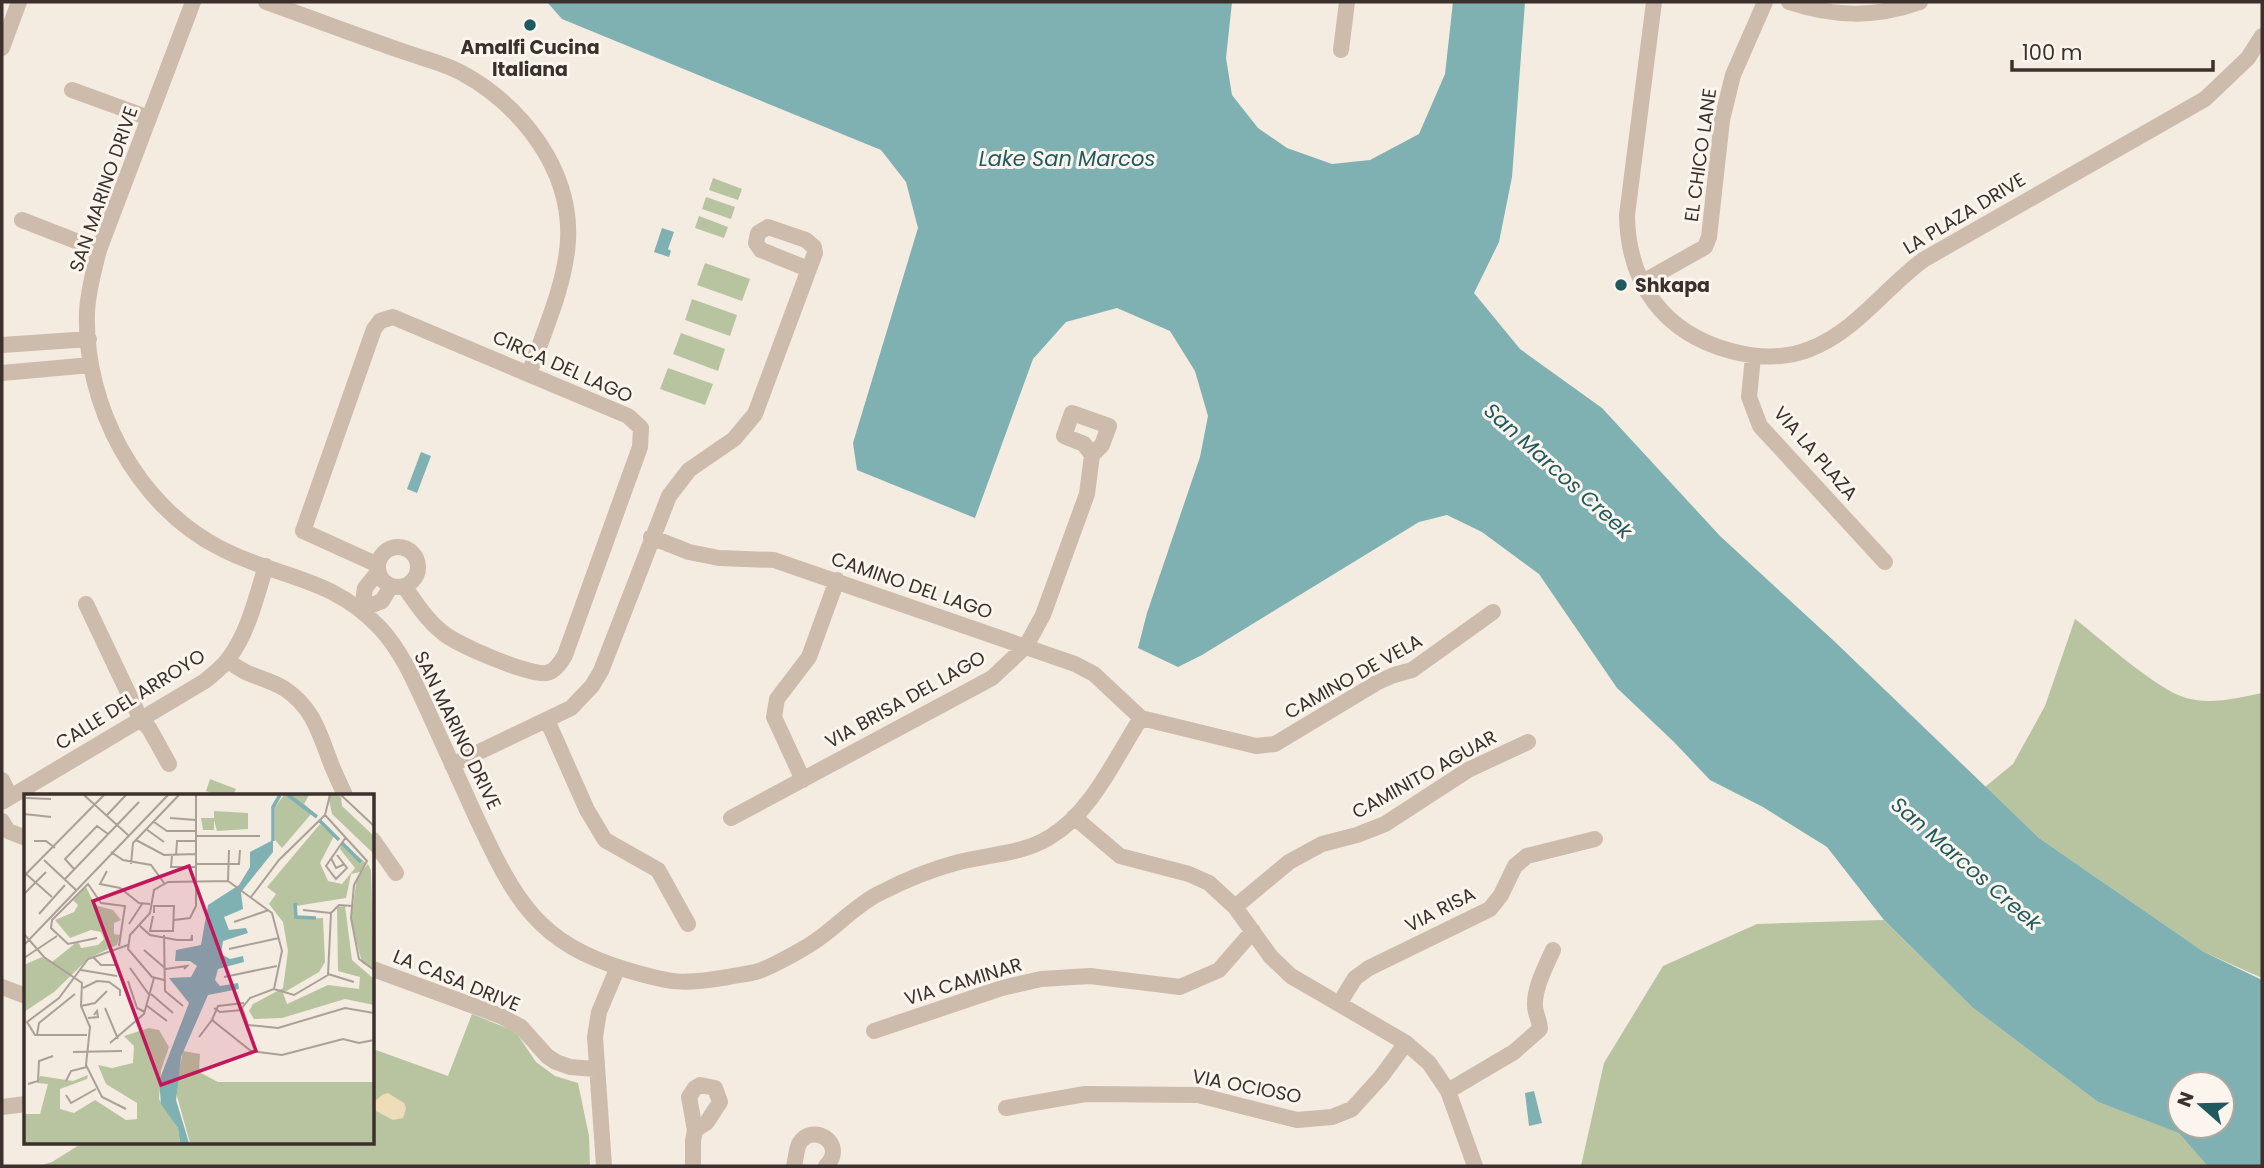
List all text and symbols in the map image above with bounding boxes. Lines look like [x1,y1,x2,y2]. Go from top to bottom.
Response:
marker: Amalfi Cucina Italiana [522,17,538,33]
scale bar [2012,28,2213,72]
place label: Amalfi Cucina Italiana [460,34,600,83]
text: 100 m [2022,38,2082,67]
street label: EL CHICO LANE [1678,87,1723,223]
street label: SAN MARINO DRIVE [62,103,144,276]
water label: Lake San Marcos [979,144,1155,173]
street label: LA PLAZA DRIVE [1898,166,2031,261]
place label: Shkapa [1635,272,1710,299]
marker: Shkapa [1613,277,1629,293]
street label: CIRCA DEL LAGO [488,323,637,409]
water label: San Marcos Creek [1478,396,1640,546]
street label: VIA LA PLAZA [1767,400,1864,506]
street label: CAMINO DEL LAGO [828,545,996,626]
street label: CAMINO DE VELA [1279,627,1427,726]
street label: CALLE DEL ARROYO [50,642,210,756]
street label: VIA BRISA DEL LAGO [820,644,990,755]
street label: SAN MARINO DRIVE [407,646,508,814]
street label: CAMINITO AGUAR [1347,723,1501,825]
water label: San Marcos Creek [1885,790,2049,938]
inset map [24,794,374,1144]
street label: VIA RISA [1400,880,1480,939]
street label: LA CASA DRIVE [389,943,524,1018]
street label: VIA CAMINAR [901,951,1025,1012]
street label: VIA OCIOSO [1190,1063,1304,1110]
north arrow [2166,1070,2236,1140]
text: N [2170,1088,2201,1111]

